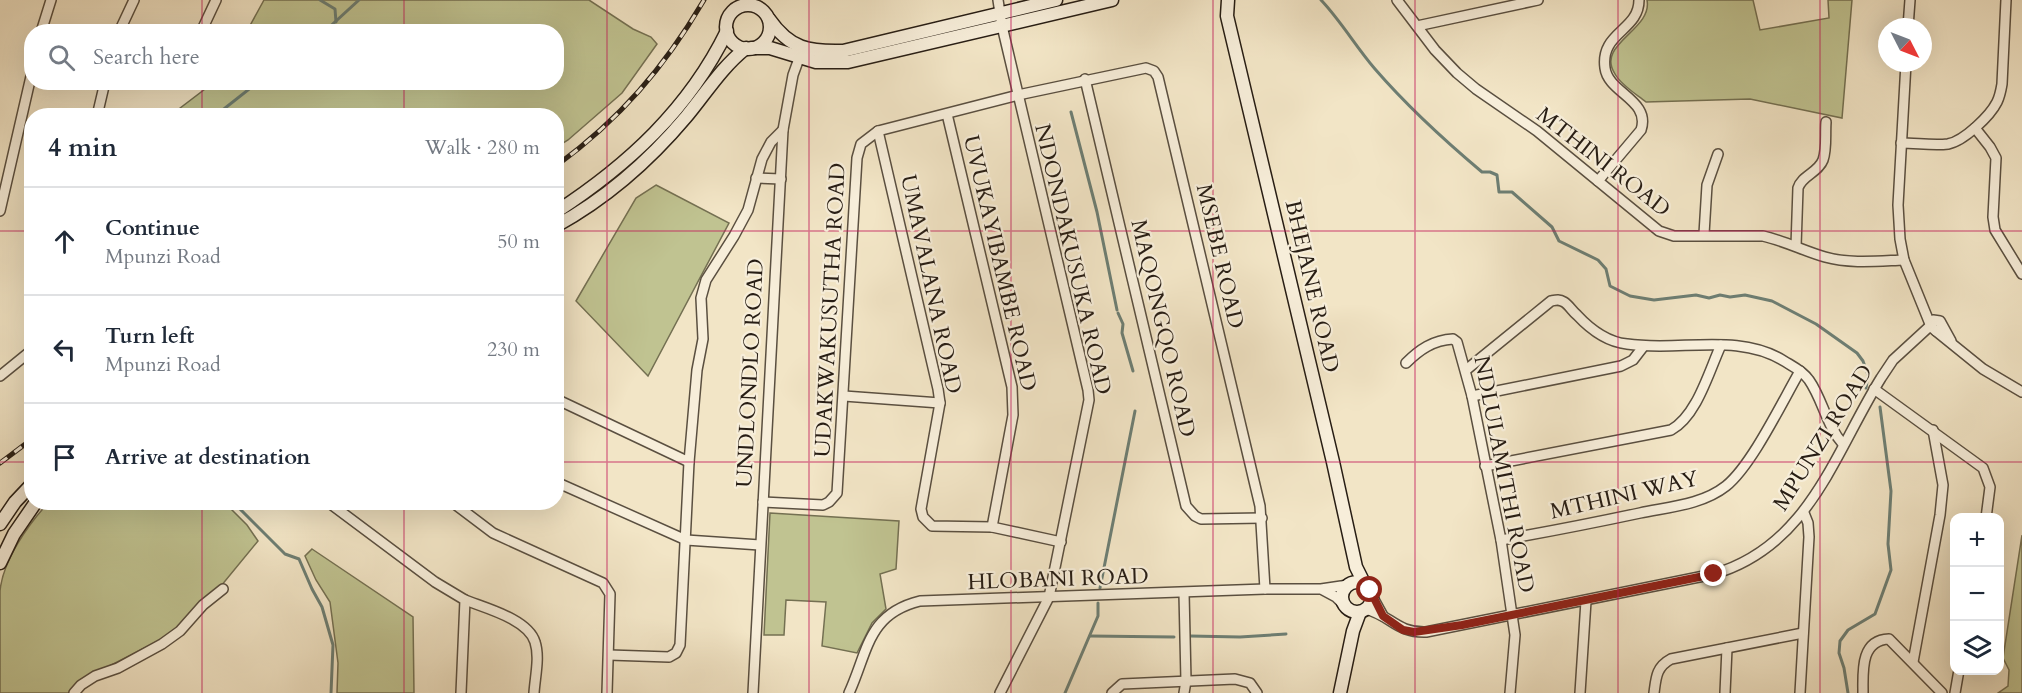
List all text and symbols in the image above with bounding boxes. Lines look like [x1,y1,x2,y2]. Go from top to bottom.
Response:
north arrow [1878,18,1932,72]
search box [24,24,564,90]
icon: search [45,41,78,74]
text: Search here [93,42,200,72]
street label: MTHINI ROAD [1530,100,1677,224]
street label: NDONDAKUSUKA ROAD [1027,121,1119,398]
text: 4 min [48,130,117,165]
street label: UVUKAYIBAMBE ROAD [956,132,1044,394]
text: Walk · 280 m [425,134,540,161]
street label: UDAKWAKUSUTHA ROAD [807,162,853,458]
street label: UMAVALANA ROAD [893,172,969,397]
street label: MSEBE ROAD [1189,181,1251,331]
street label: BHEJANE ROAD [1278,197,1346,375]
text: Continue [105,213,200,243]
street label: MAQONGQO ROAD [1123,217,1203,440]
icon: ahead [48,225,81,258]
text: 50 m [497,228,540,255]
text: Mpunzi Road [105,243,221,270]
street label: UNDLONDLO ROAD [729,258,771,488]
text: Turn left [105,321,194,351]
icon: left [48,333,81,366]
text: 230 m [487,336,540,363]
text: Mpunzi Road [105,351,221,378]
street label: NDLULAMITHI ROAD [1466,353,1542,595]
street label: MPUNZI ROAD [1766,359,1880,516]
icon: arrive [48,441,81,474]
text: Arrive at destination [105,442,310,472]
street label: MTHINI WAY [1547,463,1702,527]
map controls [1950,513,2004,675]
button: + [1950,513,2004,567]
route end [1700,560,1726,586]
street label: HLOBANI ROAD [967,561,1149,597]
button: − [1950,567,2004,621]
route start [1356,576,1382,602]
button: layers [1950,621,2004,675]

